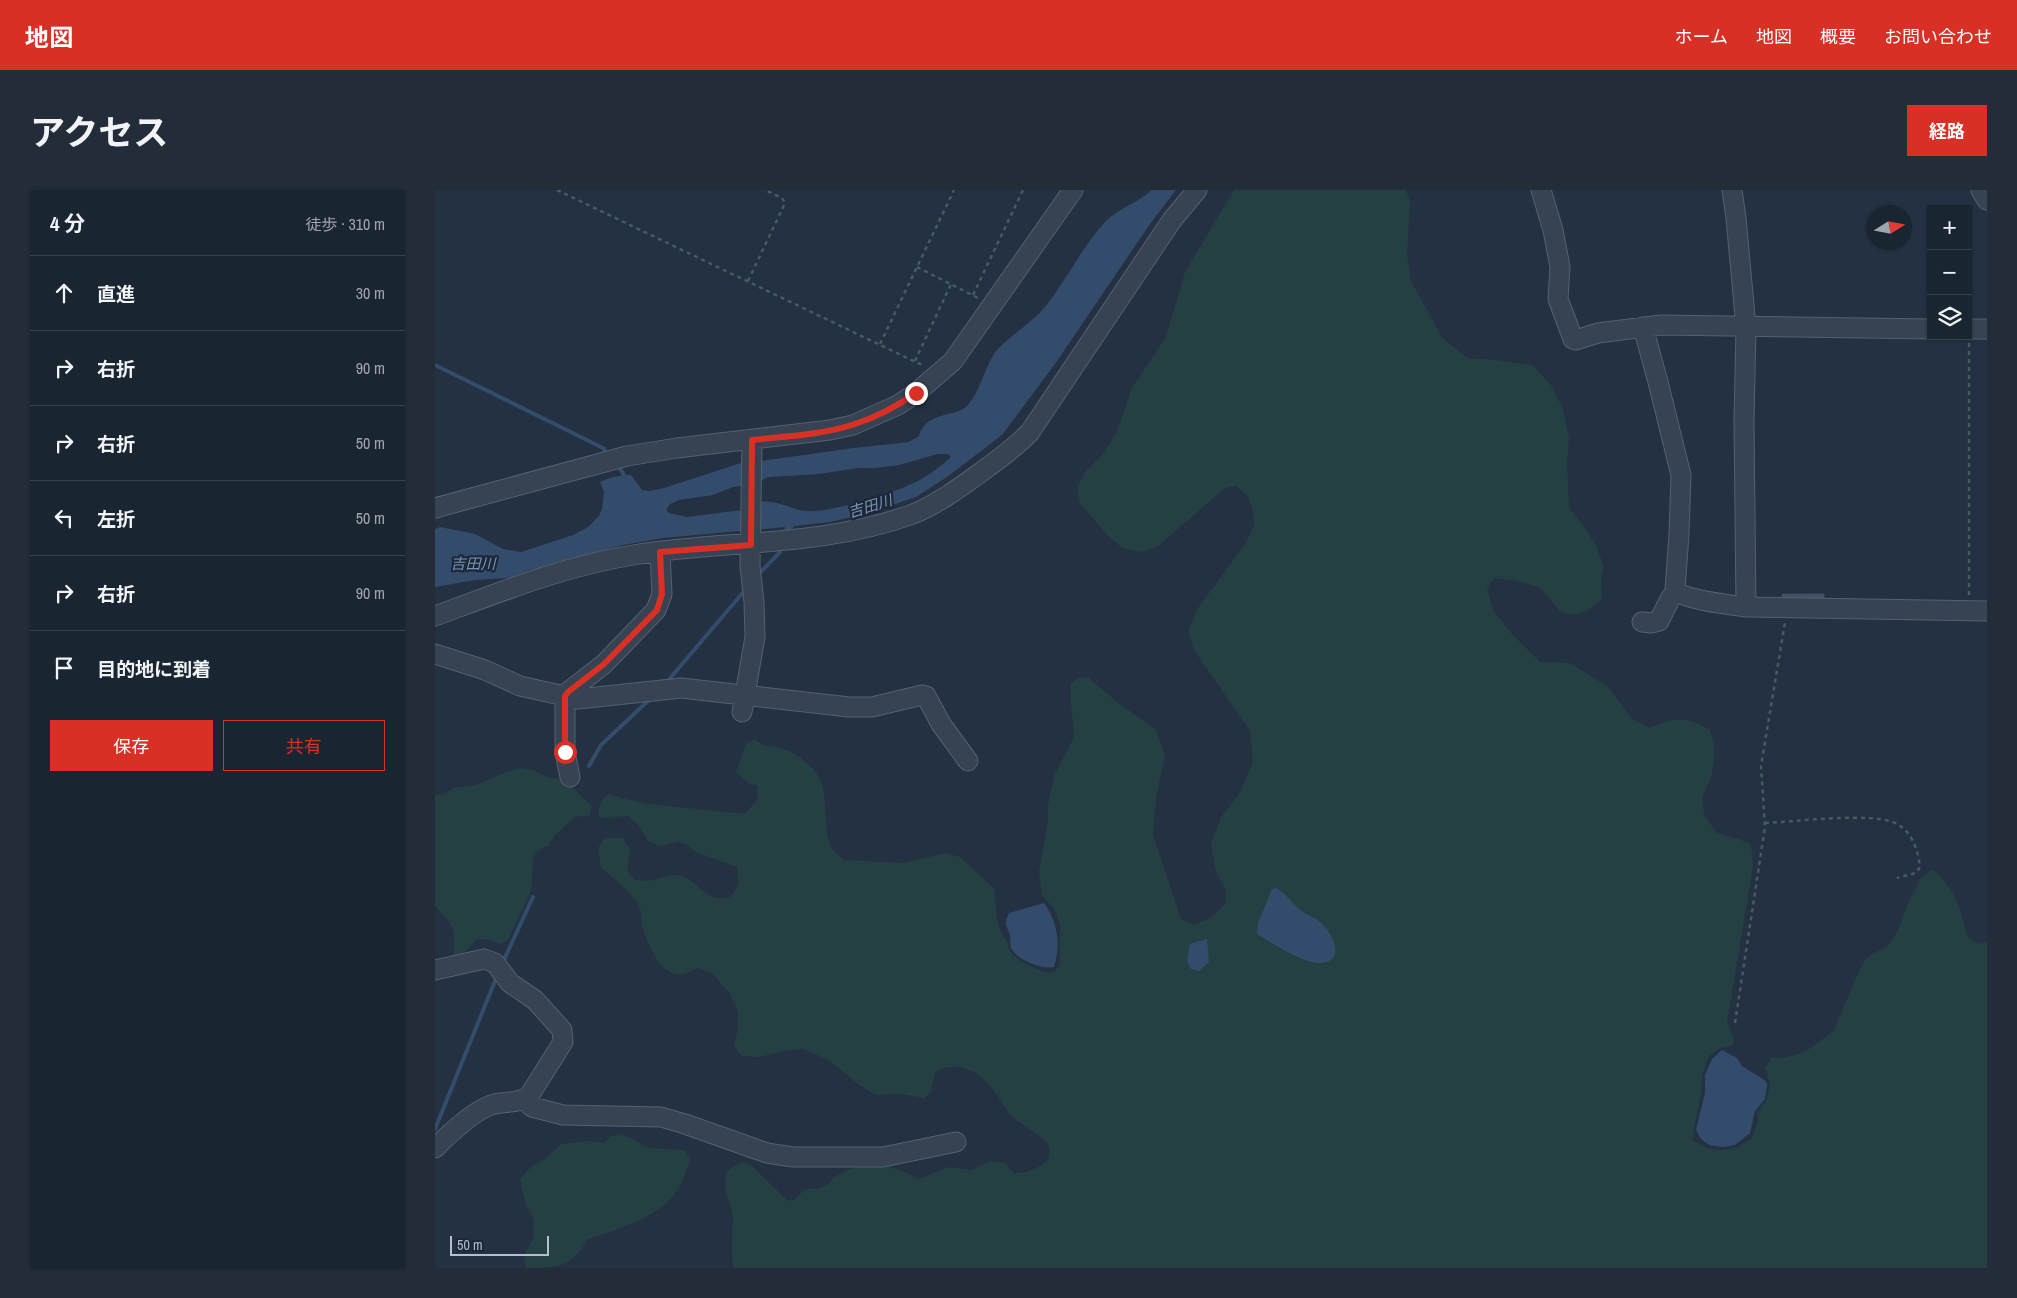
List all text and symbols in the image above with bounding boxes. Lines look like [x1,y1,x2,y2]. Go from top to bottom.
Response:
text: 地図 [25,21,73,53]
text: ホーム [1675,24,1728,49]
text: 地図 [1756,24,1792,49]
text: 概要 [1820,24,1856,49]
text: お問い合わせ [1884,24,1992,49]
button: 経路 [1907,105,1987,156]
text: アクセス [30,109,168,156]
north arrow [1867,205,1912,250]
map controls [1927,205,1972,340]
button: + [1927,205,1972,250]
text: 4 分 [50,209,85,238]
text: 徒歩 · 310 m [306,213,385,235]
button: − [1927,250,1972,295]
icon: ahead [50,279,78,307]
text: 直進 [97,281,135,307]
text: 30 m [356,282,385,304]
button: layers [1927,295,1972,340]
icon: right [50,354,78,382]
text: 右折 [97,356,135,382]
text: 90 m [356,357,385,379]
route end [905,382,928,405]
icon: right [50,429,78,457]
text: 右折 [97,431,135,457]
text: 50 m [356,432,385,454]
water label: 吉田川 [845,489,896,523]
icon: left [50,504,78,532]
text: 左折 [97,506,135,532]
text: 50 m [356,507,385,529]
water label: 吉田川 [450,553,497,574]
icon: right [50,579,78,607]
text: 右折 [97,581,135,607]
text: 90 m [356,582,385,604]
icon: arrive [50,654,78,682]
text: 目的地に到着 [97,656,211,682]
button: 保存 [50,720,213,771]
button: 共有 [223,720,385,771]
route start [554,741,577,764]
scale bar [450,1233,549,1256]
text: 50 m [457,1236,483,1254]

